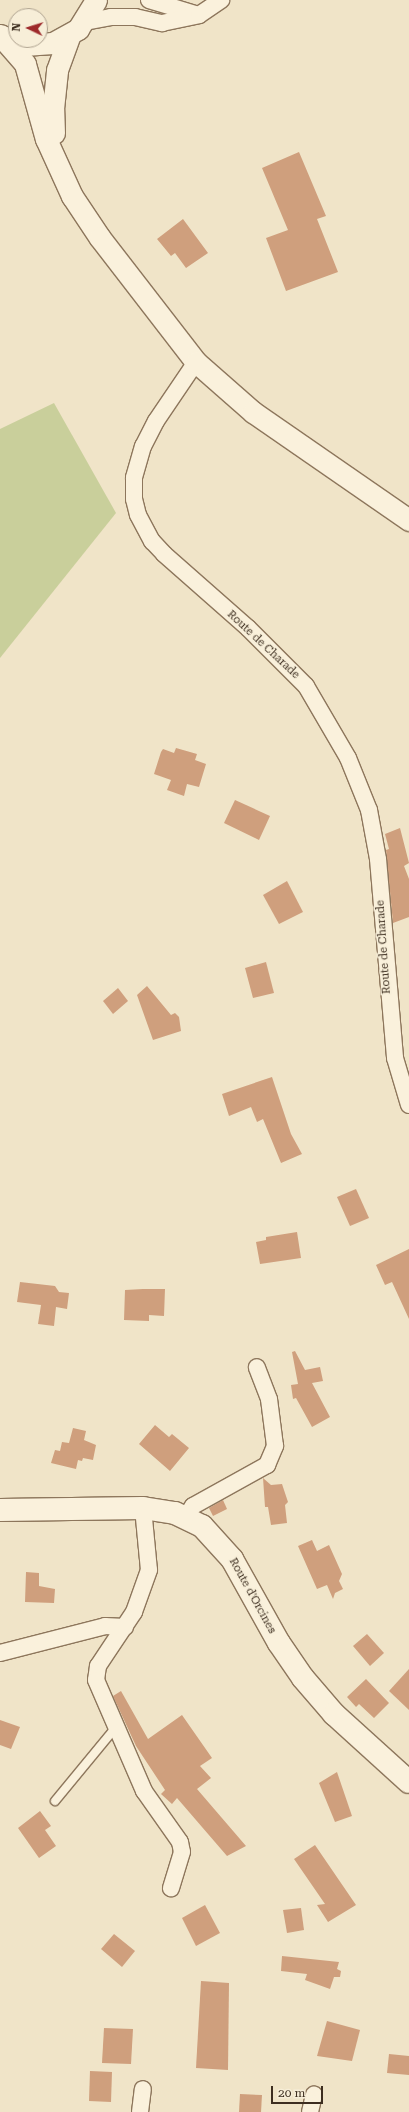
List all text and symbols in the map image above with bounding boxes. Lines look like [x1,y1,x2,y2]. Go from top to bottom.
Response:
north arrow [8,8,48,48]
text: N [10,23,23,32]
street label: Route de Charade [224,608,302,682]
street label: Route de Charade [374,900,394,994]
street label: Route d'Orcines [226,1556,278,1636]
scale bar [273,2078,325,2104]
text: 20 m [278,2086,305,2100]

